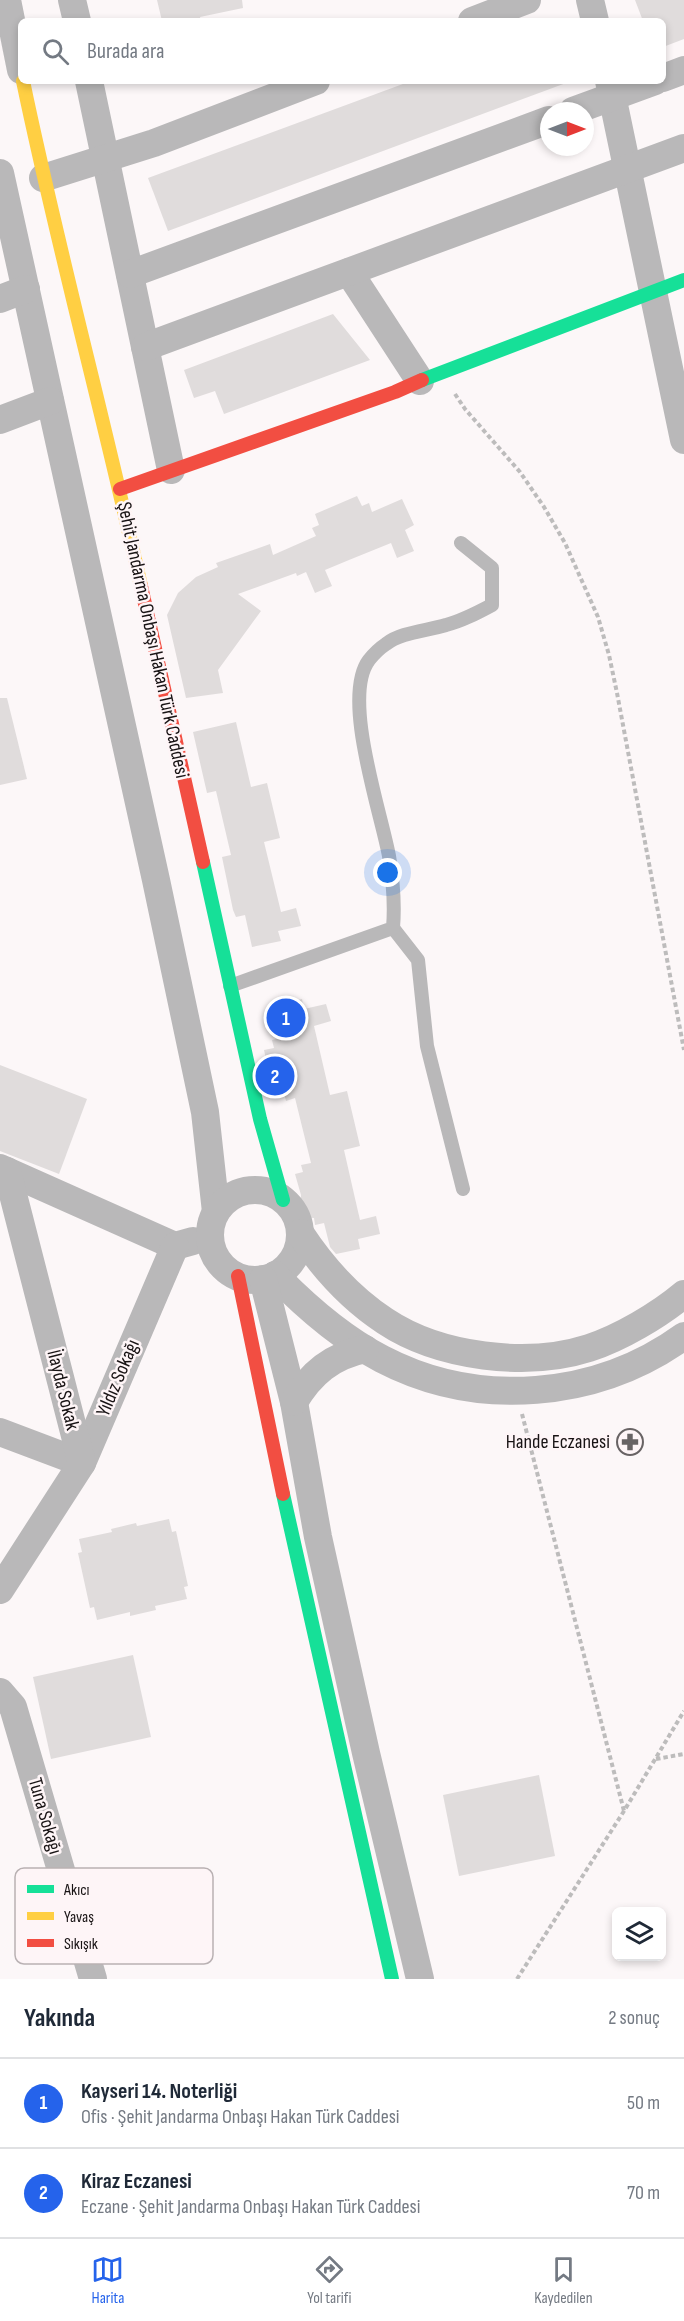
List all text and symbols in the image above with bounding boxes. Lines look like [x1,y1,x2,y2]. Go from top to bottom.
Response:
search box [18,18,666,84]
icon: search [39,35,72,68]
text: Burada ara [87,38,164,65]
north arrow [540,102,594,156]
street label: Şehit Jandarma Onbaşı Hakan Türk Caddesi [112,500,194,780]
your location [373,858,402,887]
pin: 1 [266,996,306,1040]
pin: 2 [256,1054,294,1098]
street label: Yıldız Sokağı [91,1336,145,1420]
street label: İlayda Sokak [41,1347,85,1433]
pharmacy icon: Hande Eczanesi [615,1427,645,1457]
place label: Hande Eczanesi [506,1430,610,1454]
street label: Tuna Sokağı [23,1775,67,1857]
legend [15,1868,213,1964]
text: Akıcı [63,1881,89,1900]
map controls [612,1907,666,1961]
button: layers [612,1907,666,1961]
text: Yavaş [64,1908,94,1927]
text: Sıkışık [64,1935,98,1954]
text: Yakında [24,2003,95,2034]
text: 2 sonuç [608,2006,660,2030]
text: Kayseri 14. Noterliği [81,2078,237,2105]
text: 1 [40,2091,47,2115]
text: 50 m [627,2091,660,2115]
text: Ofis · Şehit Jandarma Onbaşı Hakan Türk Caddesi [81,2105,400,2129]
text: Kiraz Eczanesi [81,2168,192,2195]
text: 2 [39,2181,48,2205]
text: 70 m [627,2181,660,2205]
text: Eczane · Şehit Jandarma Onbaşı Hakan Türk Caddesi [81,2195,421,2219]
tab: Harita [91,2253,124,2308]
tab: Yol tarifi [307,2253,351,2308]
tab: Kaydedilen [534,2253,593,2308]

